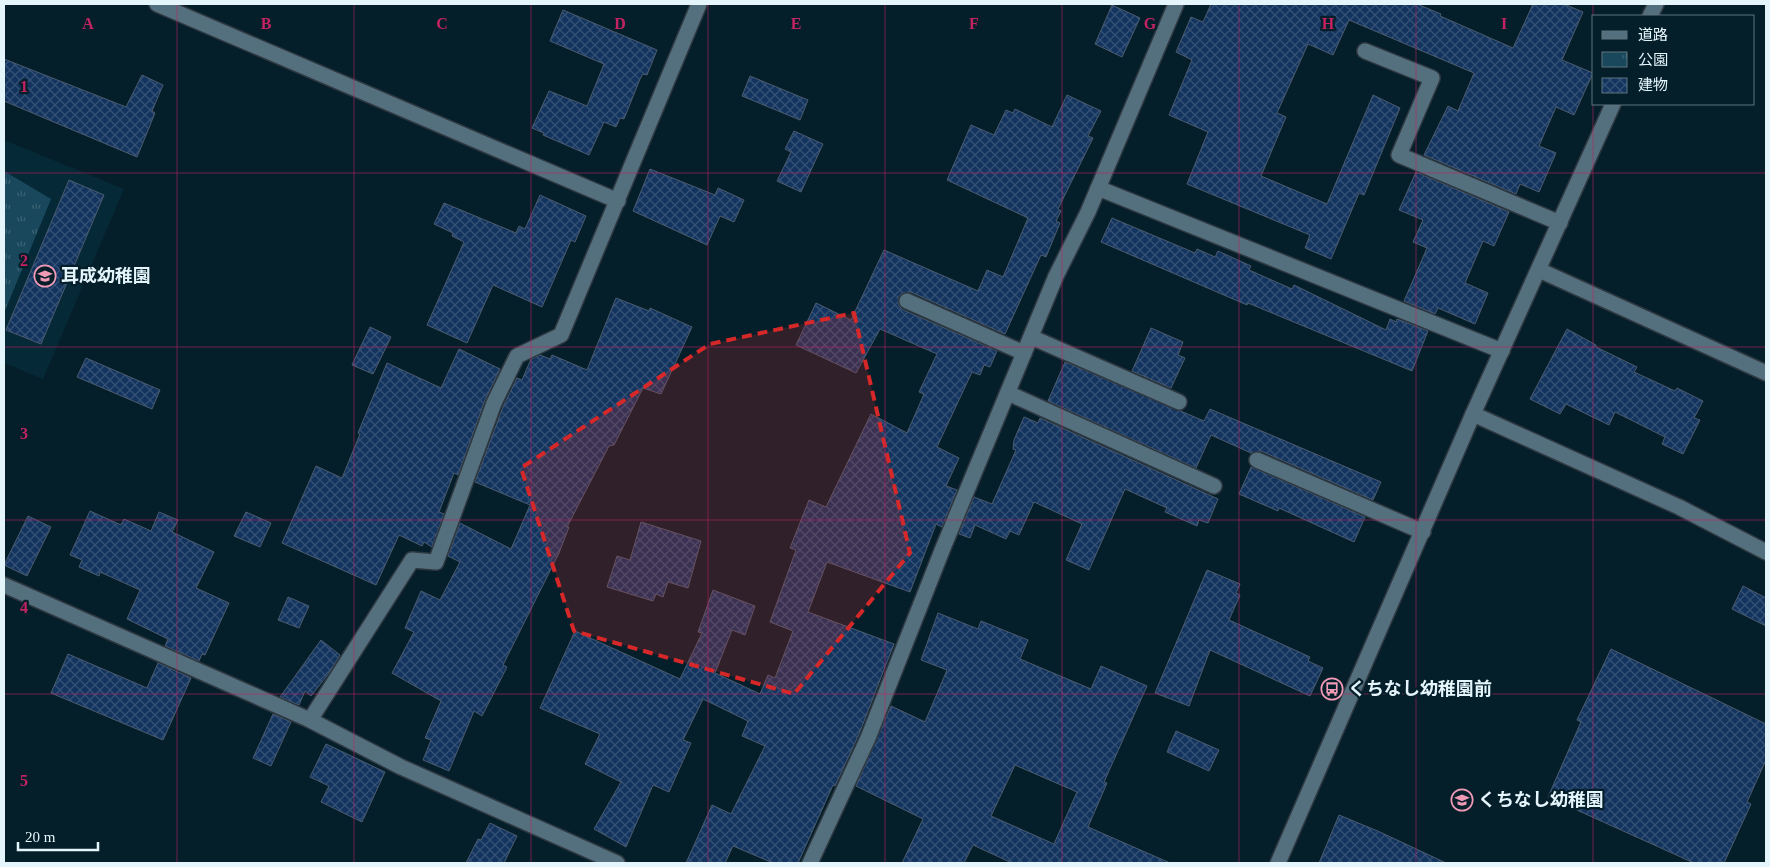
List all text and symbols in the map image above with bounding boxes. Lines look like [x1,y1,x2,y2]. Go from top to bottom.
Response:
text: A [82,15,94,32]
text: B [261,15,272,32]
text: C [436,15,448,32]
text: D [614,15,626,32]
text: E [791,15,801,32]
text: F [969,15,979,32]
text: G [1144,15,1157,32]
text: H [1322,15,1335,32]
text: I [1501,15,1507,32]
legend [1592,15,1755,105]
text: 道路 [1638,27,1668,43]
text: 公園 [1638,52,1668,68]
text: 建物 [1638,77,1668,93]
text: 1 [20,78,28,95]
text: 2 [20,252,28,269]
school or university icon: 耳成幼稚園 [33,264,57,288]
place label: 耳成幼稚園 [61,266,151,286]
text: 3 [20,425,28,442]
text: 4 [20,599,28,616]
bus stop icon: くちなし幼稚園前 [1320,677,1344,701]
place label: くちなし幼稚園前 [1348,679,1492,699]
text: 5 [20,772,28,789]
school or university icon: くちなし幼稚園 [1450,788,1474,812]
place label: くちなし幼稚園 [1478,790,1604,810]
scale bar [18,820,98,852]
text: 20 m [25,829,56,845]

